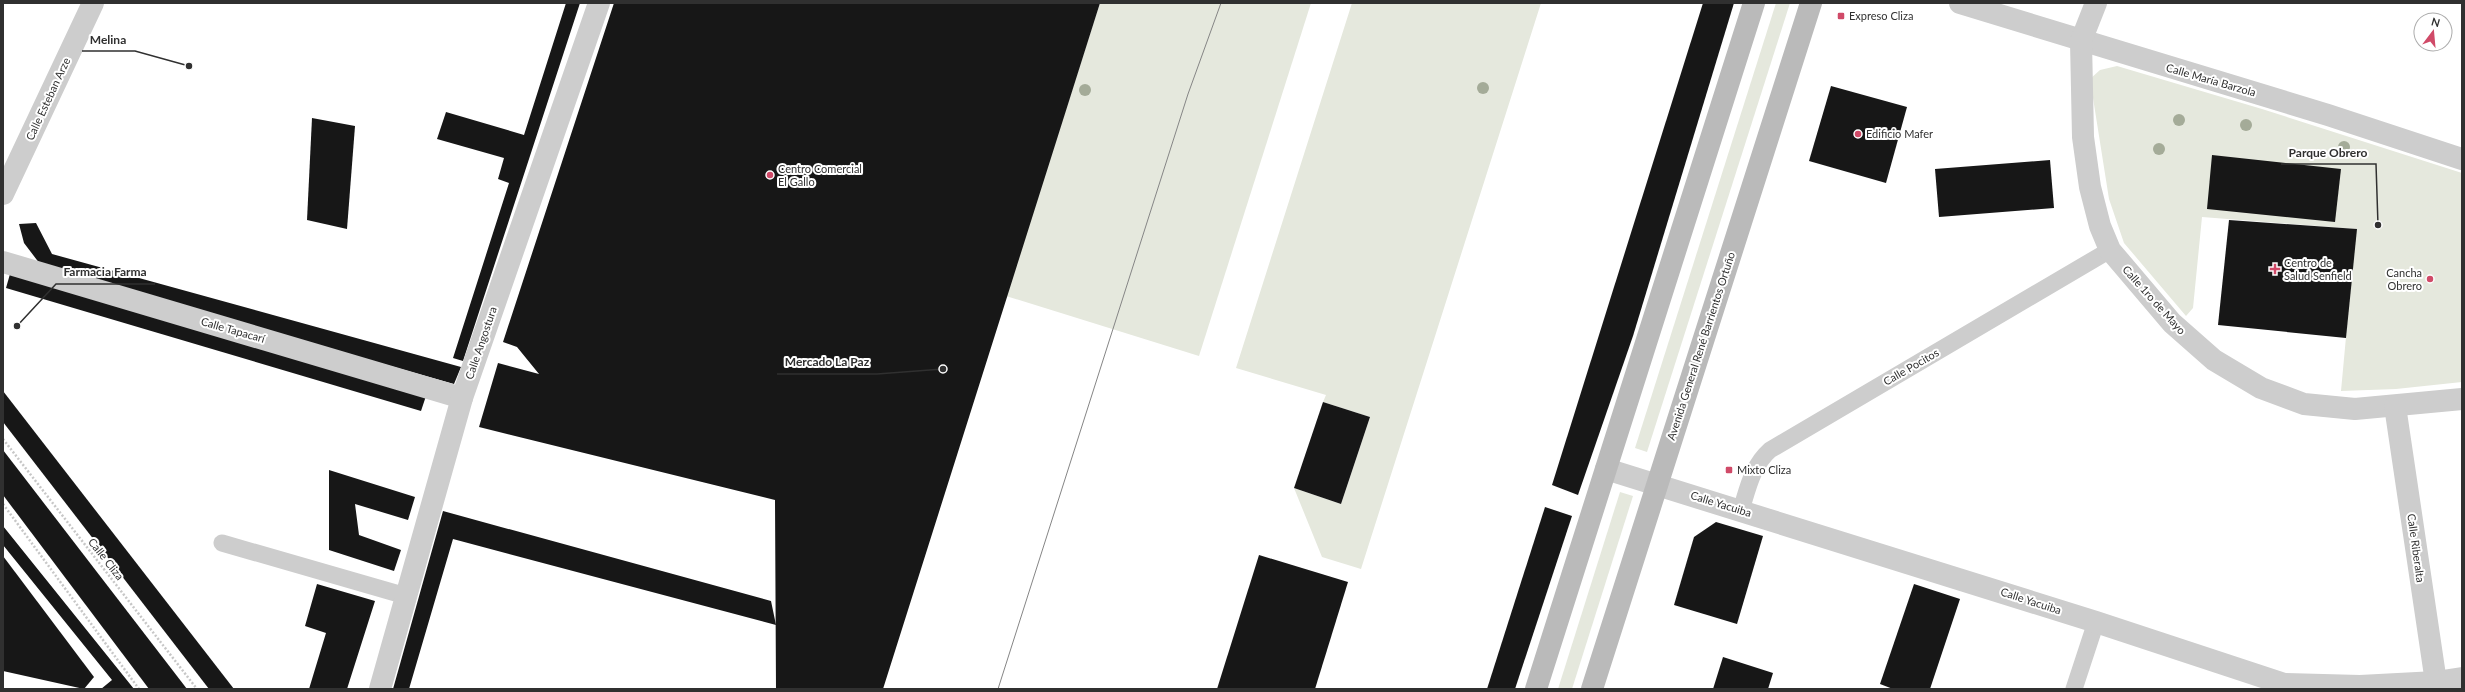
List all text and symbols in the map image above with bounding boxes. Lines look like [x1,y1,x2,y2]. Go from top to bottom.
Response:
place label: Expreso Cliza [1849,9,1913,22]
marker: Expreso Cliza [1836,11,1846,21]
north arrow [2413,12,2453,52]
text: N [2430,14,2442,29]
callout: Melina [82,27,135,51]
text: Melina [90,32,126,47]
street label: Calle Esteban Arze [23,55,72,142]
street label: Calle María Barzola [2165,60,2258,99]
place label: Edificio Mafer [1866,127,1933,140]
marker: Edificio Mafer [1853,129,1863,139]
callout: Parque Obrero [2281,140,2376,164]
text: Parque Obrero [2289,145,2368,160]
place label: Centro Comercial El Gallo [778,162,862,188]
marker: Centro Comercial El Gallo [765,170,775,180]
street label: Avenida General René Barrientos Ortuño [1664,250,1737,442]
place label: Centro de Salud Senfield [2284,256,2352,282]
callout: Farmacia Farma [56,260,155,284]
street label: Calle 1ro de Mayo [2120,263,2189,337]
marker: Centro de Salud Senfield [2269,263,2281,275]
text: Farmacia Farma [63,264,147,279]
place label: Cancha Obrero [2386,266,2422,292]
marker: Cancha Obrero [2425,274,2435,284]
street label: Calle Angostura [462,305,499,381]
street label: Calle Tapacarí [200,314,267,345]
street label: Calle Pocitos [1881,345,1941,388]
callout: Mercado La Paz [777,350,877,374]
text: Mercado La Paz [785,354,870,369]
place label: Mixto Cliza [1737,463,1791,476]
marker: Mixto Cliza [1724,465,1734,475]
street label: Calle Yacuiba [1689,488,1753,519]
street label: Calle Riberalta [2405,513,2428,583]
street label: Calle Cliza [86,535,127,582]
street label: Calle Yacuiba [1999,585,2063,616]

